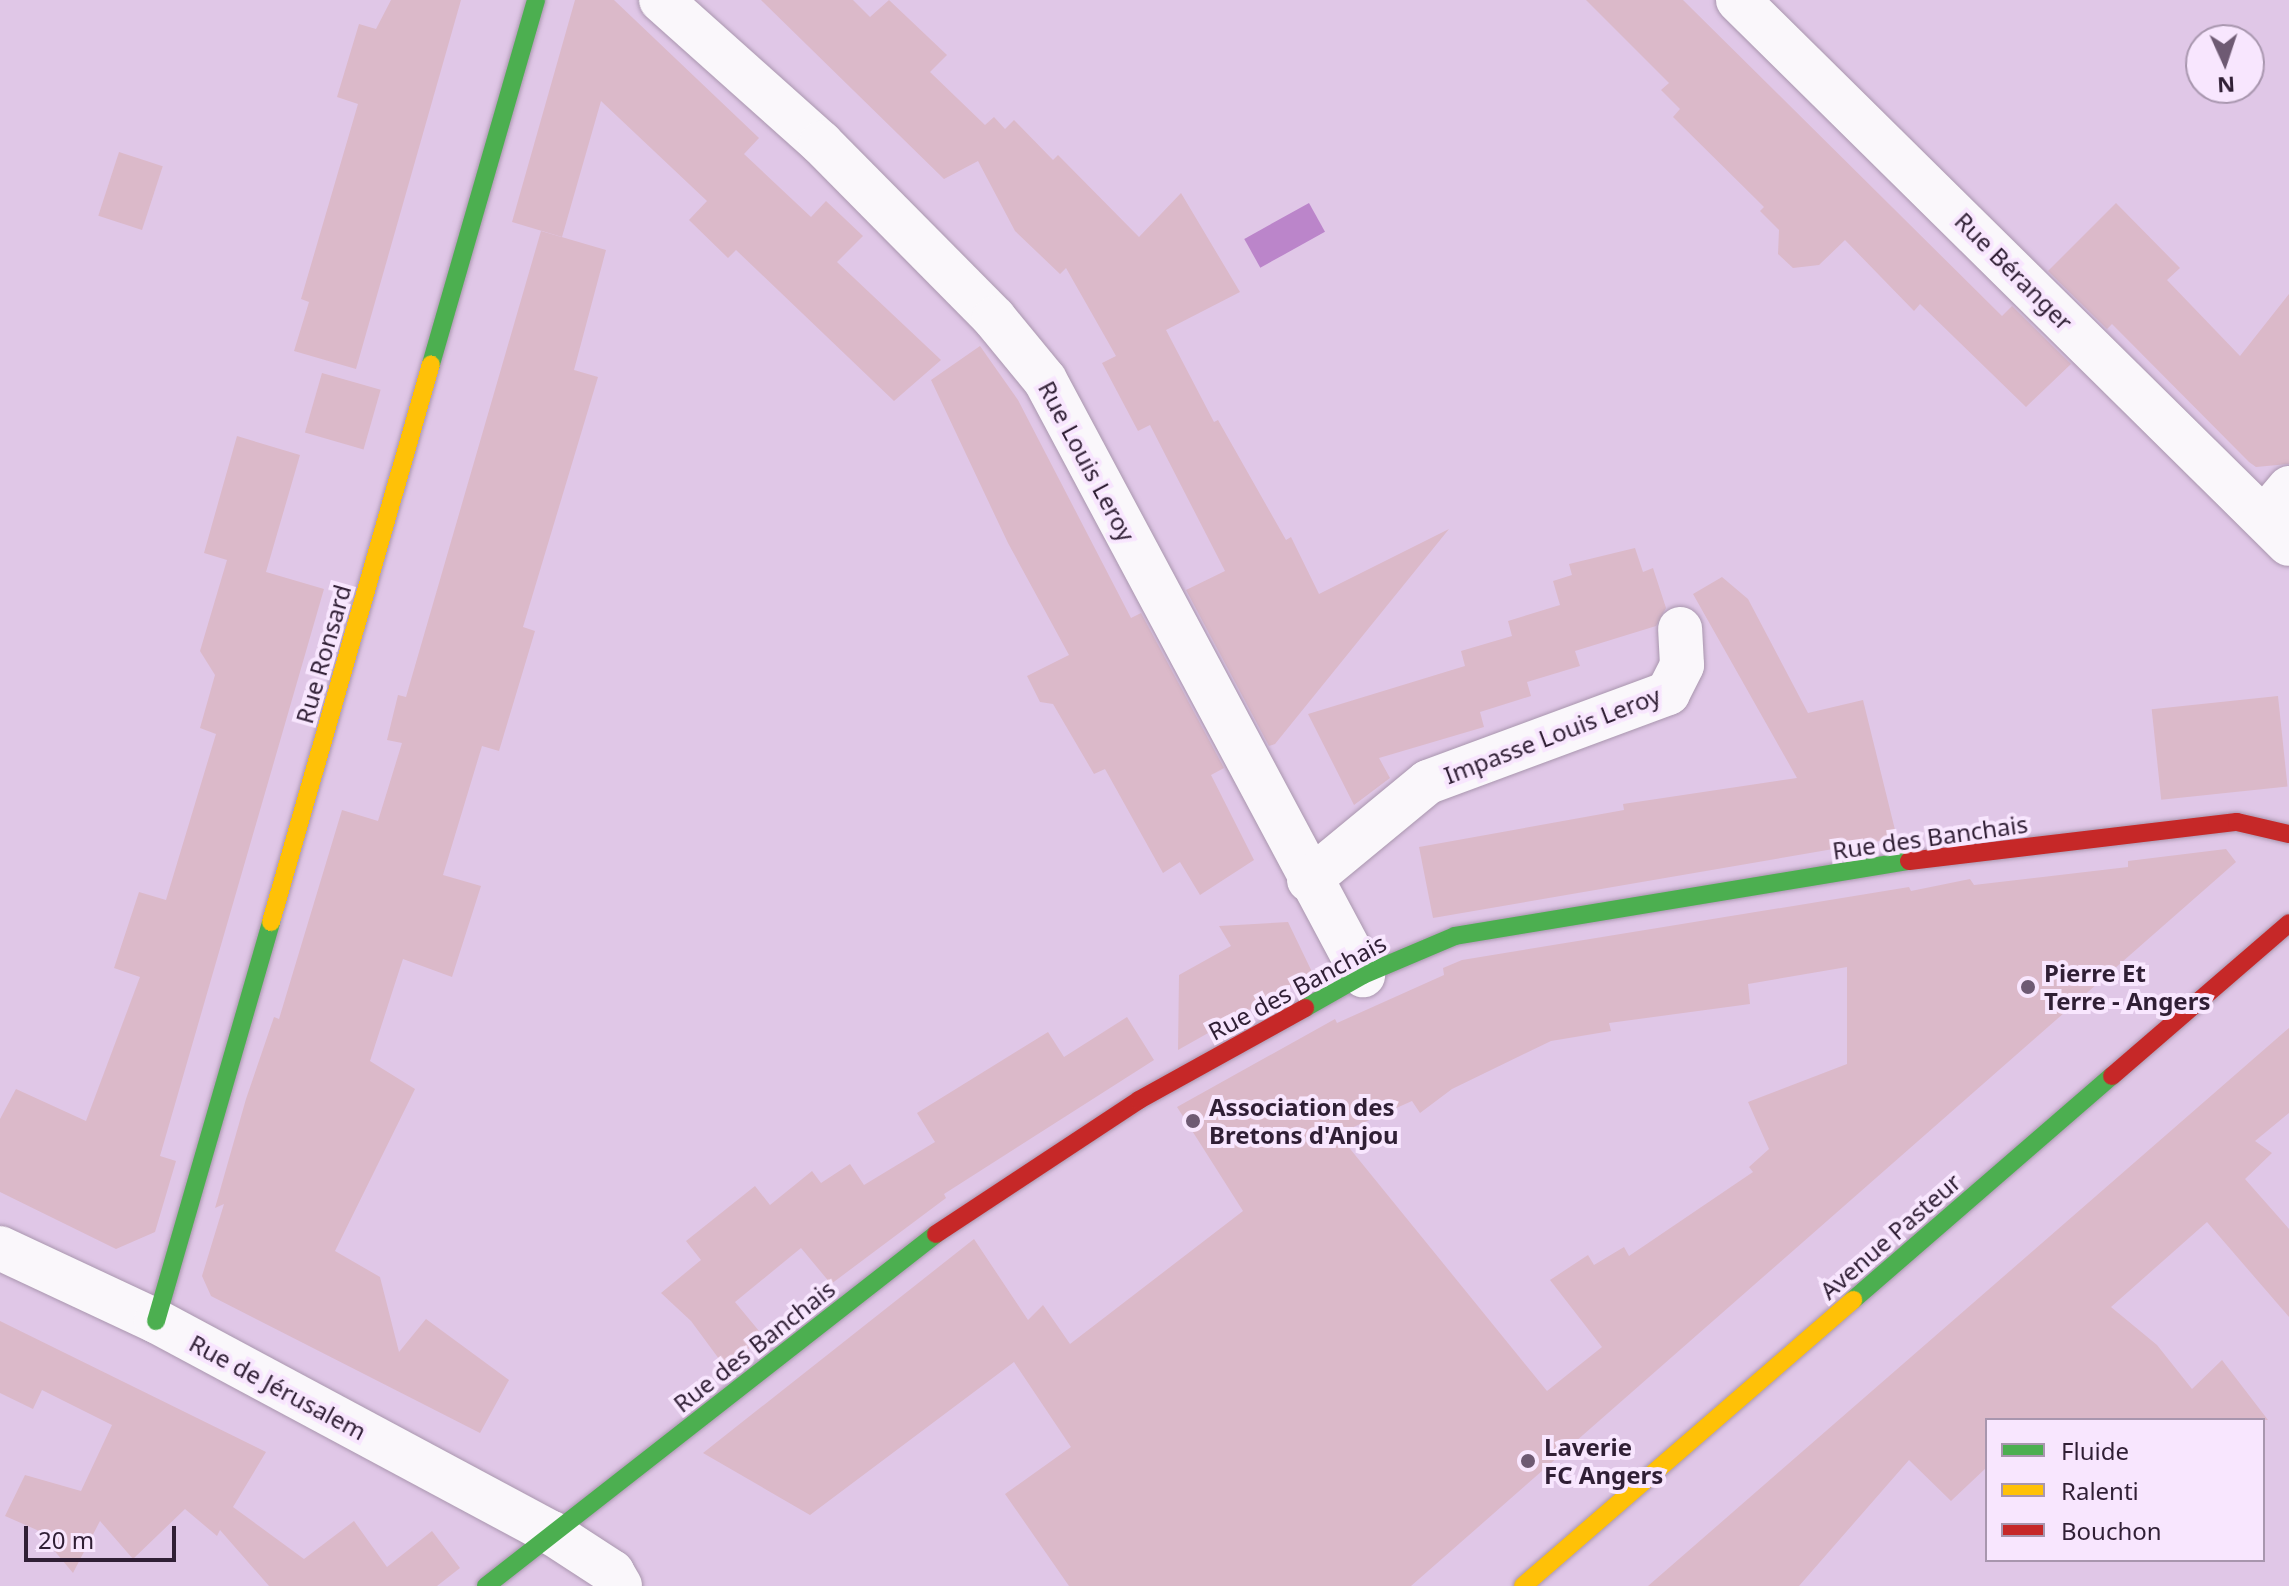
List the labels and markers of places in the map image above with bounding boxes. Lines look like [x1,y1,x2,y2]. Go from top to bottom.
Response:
place label: Pierre Et Terre - Angers [2044,959,2210,1015]
marker: Pierre Et Terre - Angers [2019,978,2037,996]
place label: Association des Bretons d'Anjou [1209,1093,1399,1149]
marker: Association des Bretons d'Anjou [1184,1112,1202,1130]
place label: Laverie FC Angers [1544,1433,1663,1489]
marker: Laverie FC Angers [1519,1452,1537,1470]

